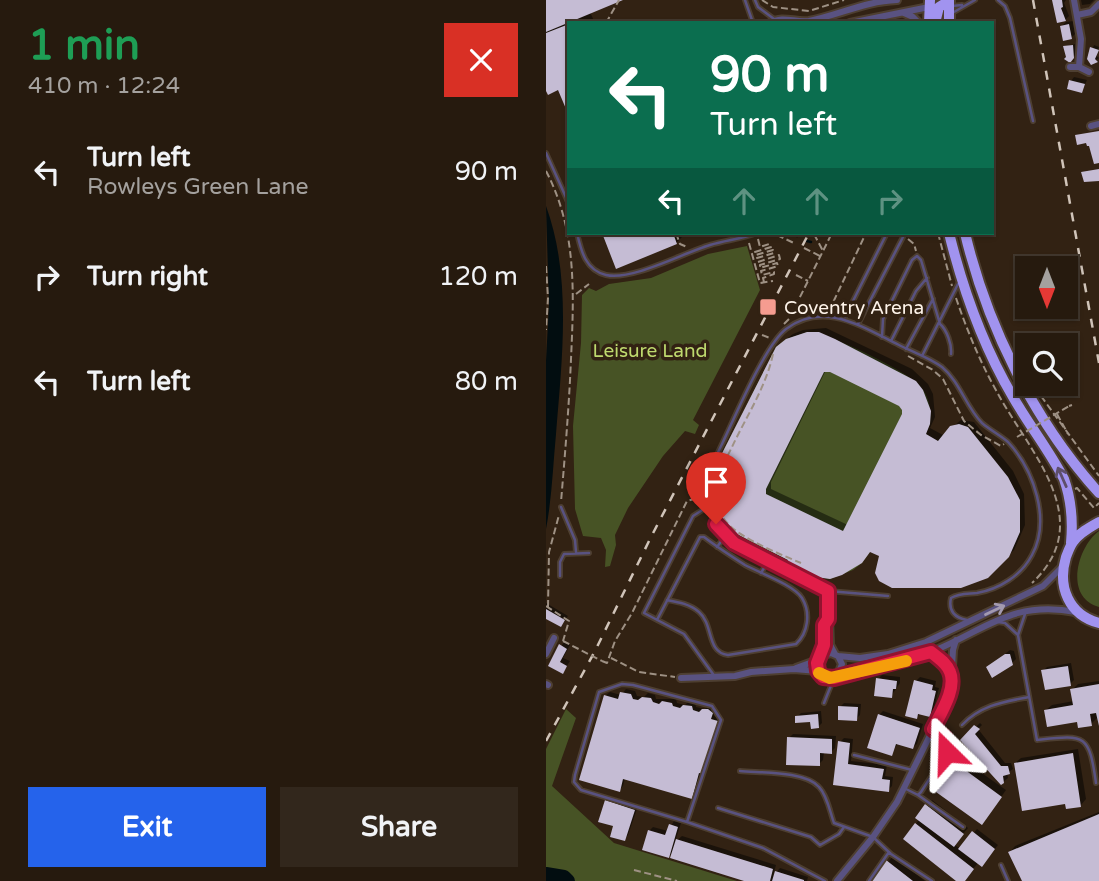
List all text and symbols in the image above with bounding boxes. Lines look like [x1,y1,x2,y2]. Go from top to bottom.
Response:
text: 1 min [28,20,140,71]
button: close [444,23,518,97]
text: 90 m [710,46,829,105]
icon: left [595,49,686,140]
text: 410 m · 12:24 [28,72,180,100]
text: Turn left [710,106,837,144]
text: Turn left [87,142,190,173]
icon: left [28,153,66,191]
text: 90 m [455,156,518,187]
text: Rowleys Green Lane [87,173,309,201]
icon: left [652,182,690,220]
icon: ahead [725,182,763,220]
icon: ahead [798,182,836,220]
icon: right [871,182,909,220]
north arrow [1015,256,1078,318]
map controls [1015,256,1078,396]
icon: right [28,258,66,296]
text: Turn right [87,261,208,292]
text: 120 m [438,261,518,292]
marker: Coventry Arena [758,297,778,317]
place label: Coventry Arena [784,297,924,319]
button: search [1015,333,1078,396]
park label: Leisure Land [593,340,708,362]
icon: left [28,363,66,401]
text: Turn left [87,366,190,397]
text: 80 m [455,366,518,397]
pin [686,452,746,524]
icon: arrive [697,463,735,501]
one-way arrow [1055,467,1068,488]
one-way arrow [984,603,1005,616]
position arrow [910,715,984,789]
button: Exit [28,787,266,867]
button: Share [280,787,518,867]

